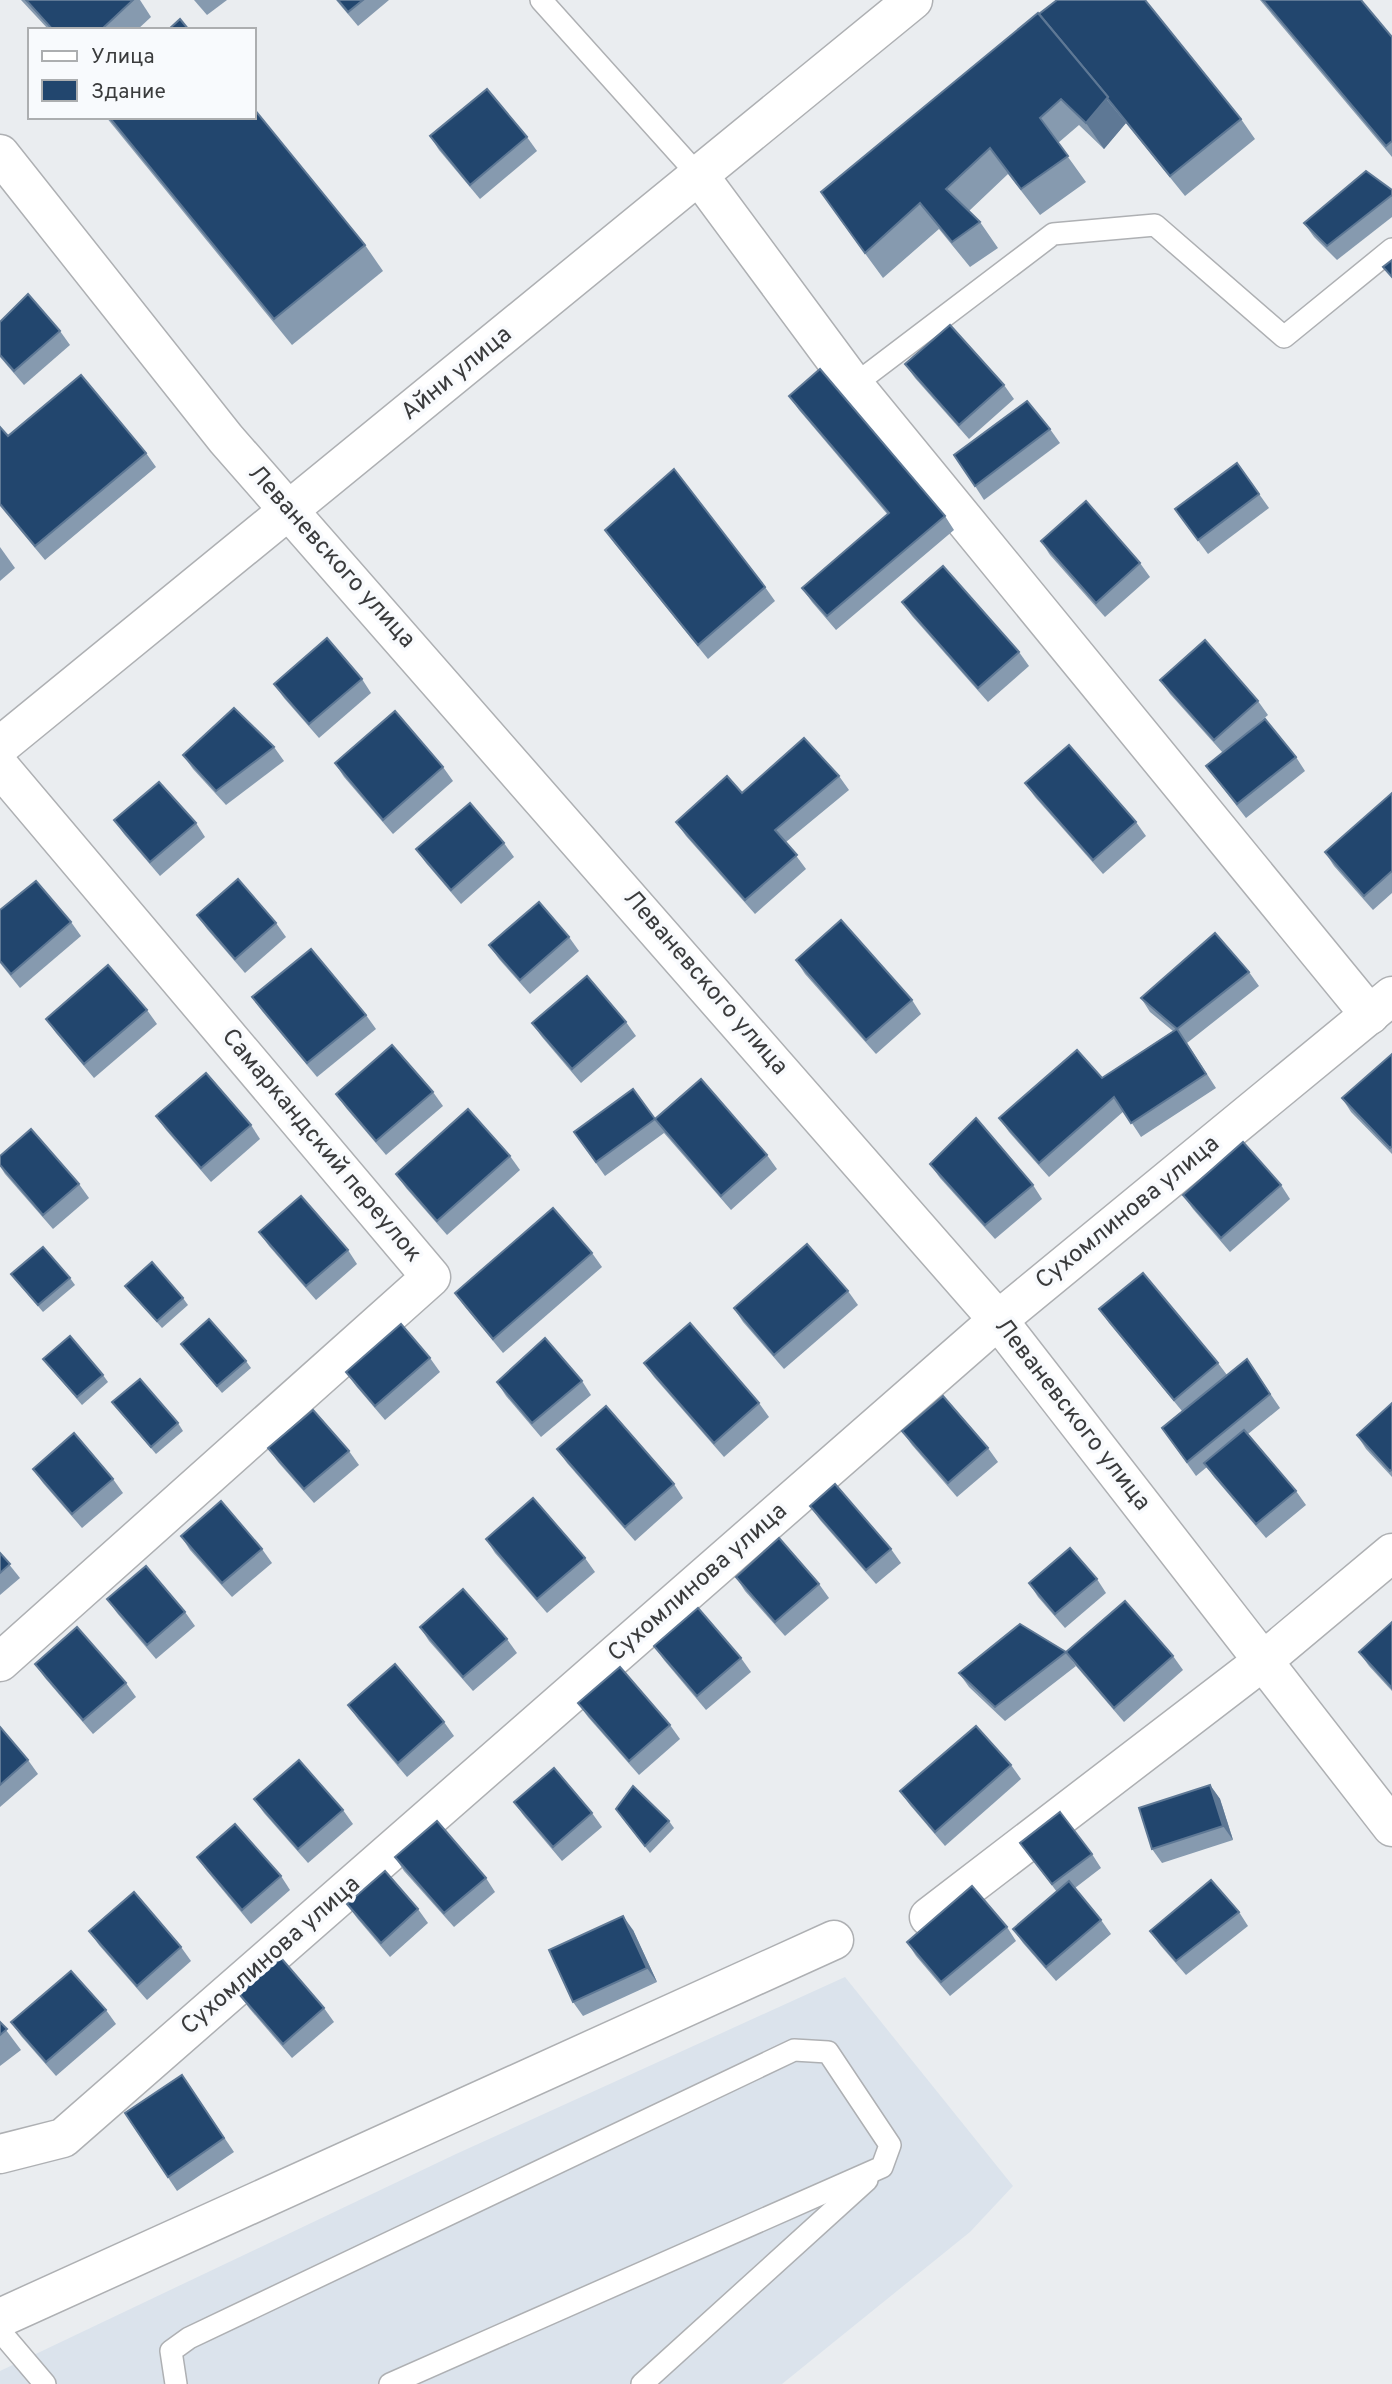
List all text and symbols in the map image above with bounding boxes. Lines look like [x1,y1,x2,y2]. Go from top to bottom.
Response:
legend [28,28,256,119]
text: Улица [91,44,155,71]
text: Здание [91,79,166,106]
street label: Айни улица [396,320,518,428]
street label: Леваневского улица [241,459,421,655]
street label: Леваневского улица [616,884,794,1082]
street label: Самаркандский переулок [214,1023,428,1269]
street label: Сухомлинова улица [1030,1130,1226,1296]
street label: Леваневского улица [987,1313,1157,1517]
street label: Сухомлинова улица [602,1497,794,1669]
street label: Сухомлинова улица [175,1870,367,2042]

